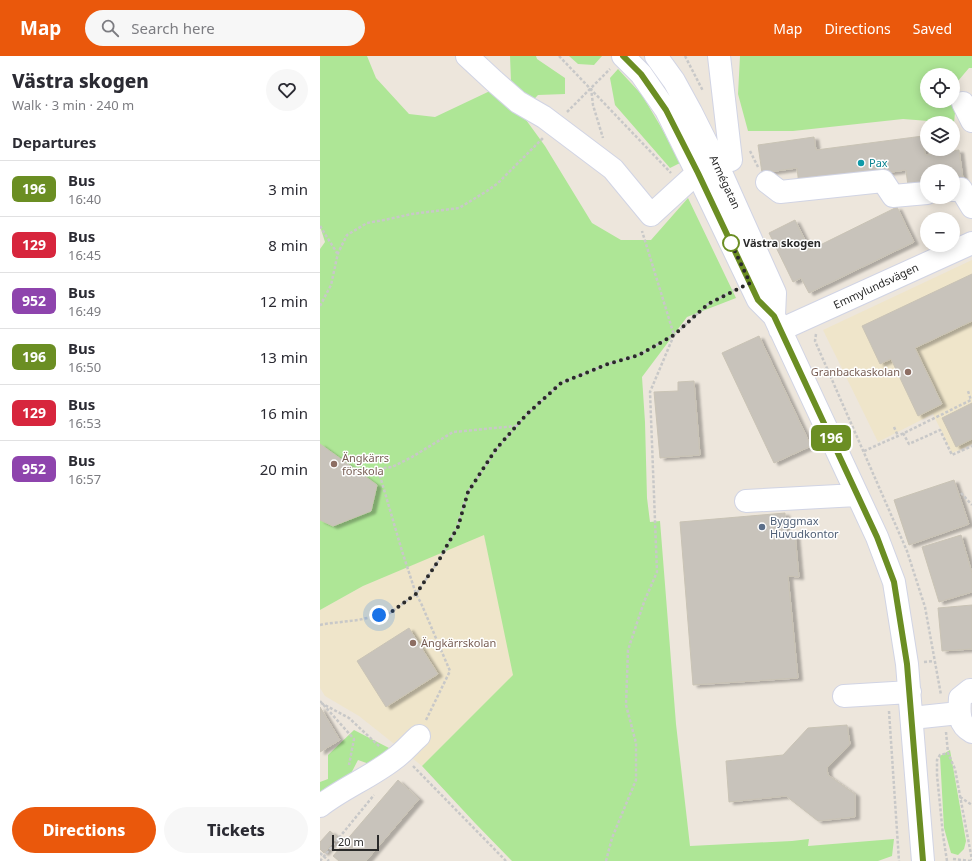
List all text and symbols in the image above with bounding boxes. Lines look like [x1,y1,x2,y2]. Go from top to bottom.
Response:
search box [85,10,365,46]
text: Map [20,15,61,41]
icon: search [99,17,121,39]
text: Search here [131,18,215,38]
text: Map [773,19,802,38]
text: Directions [824,19,891,38]
text: Saved [913,19,952,38]
text: Västra skogen [12,68,149,94]
map controls [920,68,960,252]
button: locate [920,68,960,108]
button: heart [266,69,308,111]
text: Walk · 3 min · 240 m [12,96,134,114]
button: layers [920,116,960,156]
text: Departures [12,132,96,152]
street label: Armégatan [706,152,744,211]
place label: Pax [869,155,888,170]
marker: Pax [856,158,866,168]
button: + [920,164,960,204]
text: Bus [68,170,95,190]
text: 196 [22,179,46,198]
text: 3 min [268,179,308,199]
text: 16:40 [68,190,101,208]
button: − [920,212,960,252]
text: Bus [68,226,95,246]
marker: Västra skogen [722,234,740,252]
text: 129 [22,235,46,254]
text: 8 min [268,235,308,255]
place label: Västra skogen [743,235,821,250]
text: 16:45 [68,246,101,264]
street label: Emmylundsvägen [831,259,921,312]
text: Bus [68,282,95,302]
text: 952 [22,291,46,310]
text: 12 min [260,291,308,311]
text: 16:49 [68,302,101,320]
text: Bus [68,338,95,358]
text: 196 [22,347,46,366]
text: 13 min [260,347,308,367]
text: 16:50 [68,358,101,376]
place label: Granbackaskolan [811,364,900,379]
marker: Granbackaskolan [903,367,913,377]
text: Bus [68,394,95,414]
text: 129 [22,403,46,422]
text: 16 min [260,403,308,423]
text: 16:53 [68,414,101,432]
line badge: 196 [808,425,854,451]
text: 196 [819,428,843,447]
text: Bus [68,450,95,470]
place label: Ängkärrs förskola [342,450,389,478]
text: 952 [22,459,46,478]
text: 20 min [260,459,308,479]
marker: Ängkärrs förskola [329,459,339,469]
text: 16:57 [68,470,101,488]
place label: Byggmax Huvudkontor [770,513,839,541]
marker: Byggmax Huvudkontor [757,522,767,532]
your location [369,605,389,625]
place label: Ängkärrskolan [421,635,496,650]
marker: Ängkärrskolan [408,638,418,648]
button: Directions [12,807,156,853]
button: Tickets [164,807,308,853]
scale bar [332,833,379,852]
text: 20 m [338,834,364,849]

